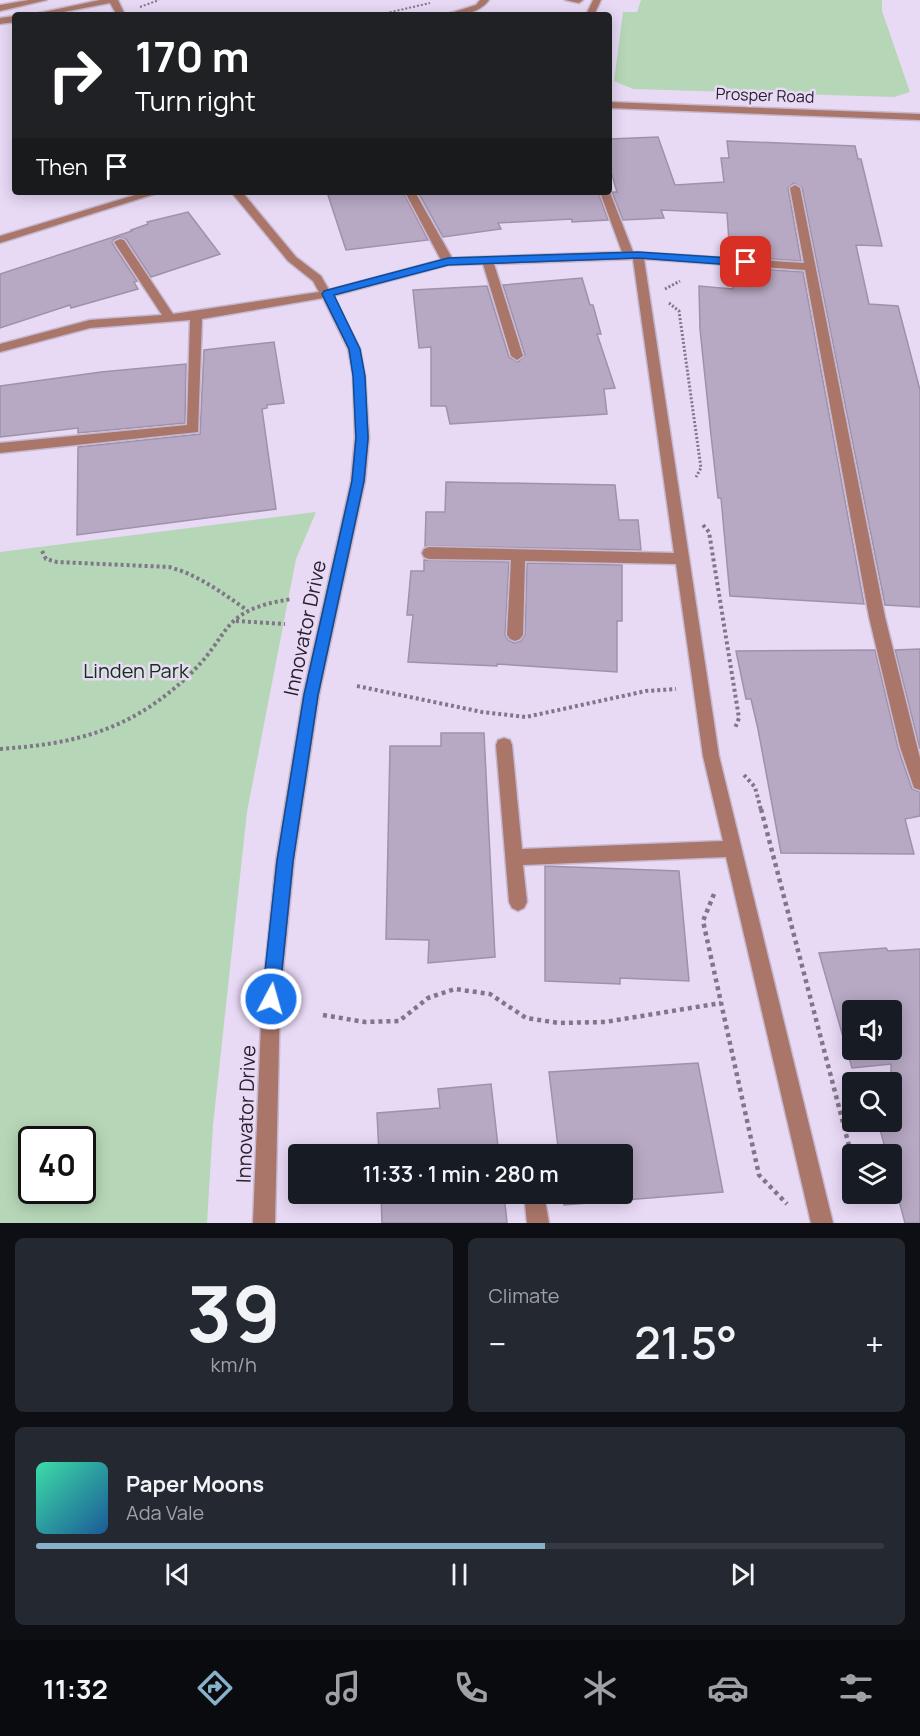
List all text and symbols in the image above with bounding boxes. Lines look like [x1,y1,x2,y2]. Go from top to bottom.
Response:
text: 170 m [135,27,250,85]
icon: right [36,36,114,114]
text: Turn right [135,82,256,119]
street label: Prosper Road [715,82,815,108]
icon: arrive [100,150,133,183]
text: Then [36,152,88,182]
pin [720,236,771,287]
icon: arrive [729,245,762,278]
street label: Innovator Drive [277,558,332,698]
park label: Linden Park [83,657,190,684]
position arrow [239,967,303,1031]
map controls [842,1000,902,1204]
button: sound [842,1000,902,1060]
street label: Innovator Drive [230,1045,261,1183]
button: search [842,1072,902,1132]
speed limit sign: 40 [18,1126,96,1204]
button: layers [842,1144,902,1204]
text: 11:33 · 1 min · 280 m [362,1159,559,1189]
text: 39 [187,1259,281,1365]
text: Climate [489,1282,560,1309]
text: 21.5° [634,1311,737,1373]
text: − [489,1321,506,1366]
text: + [865,1321,884,1366]
text: km/h [210,1351,257,1378]
text: Paper Moons [126,1469,264,1499]
text: Ada Vale [126,1499,204,1526]
icon: previous [161,1558,194,1591]
icon: pause [443,1558,476,1591]
icon: next [726,1558,759,1591]
icon: directions [194,1667,236,1709]
icon: music [322,1667,364,1709]
icon: phone [450,1667,492,1709]
icon: climate [579,1667,621,1709]
icon: car [707,1667,749,1709]
icon: filters [835,1667,877,1709]
text: 11:32 [43,1670,108,1707]

